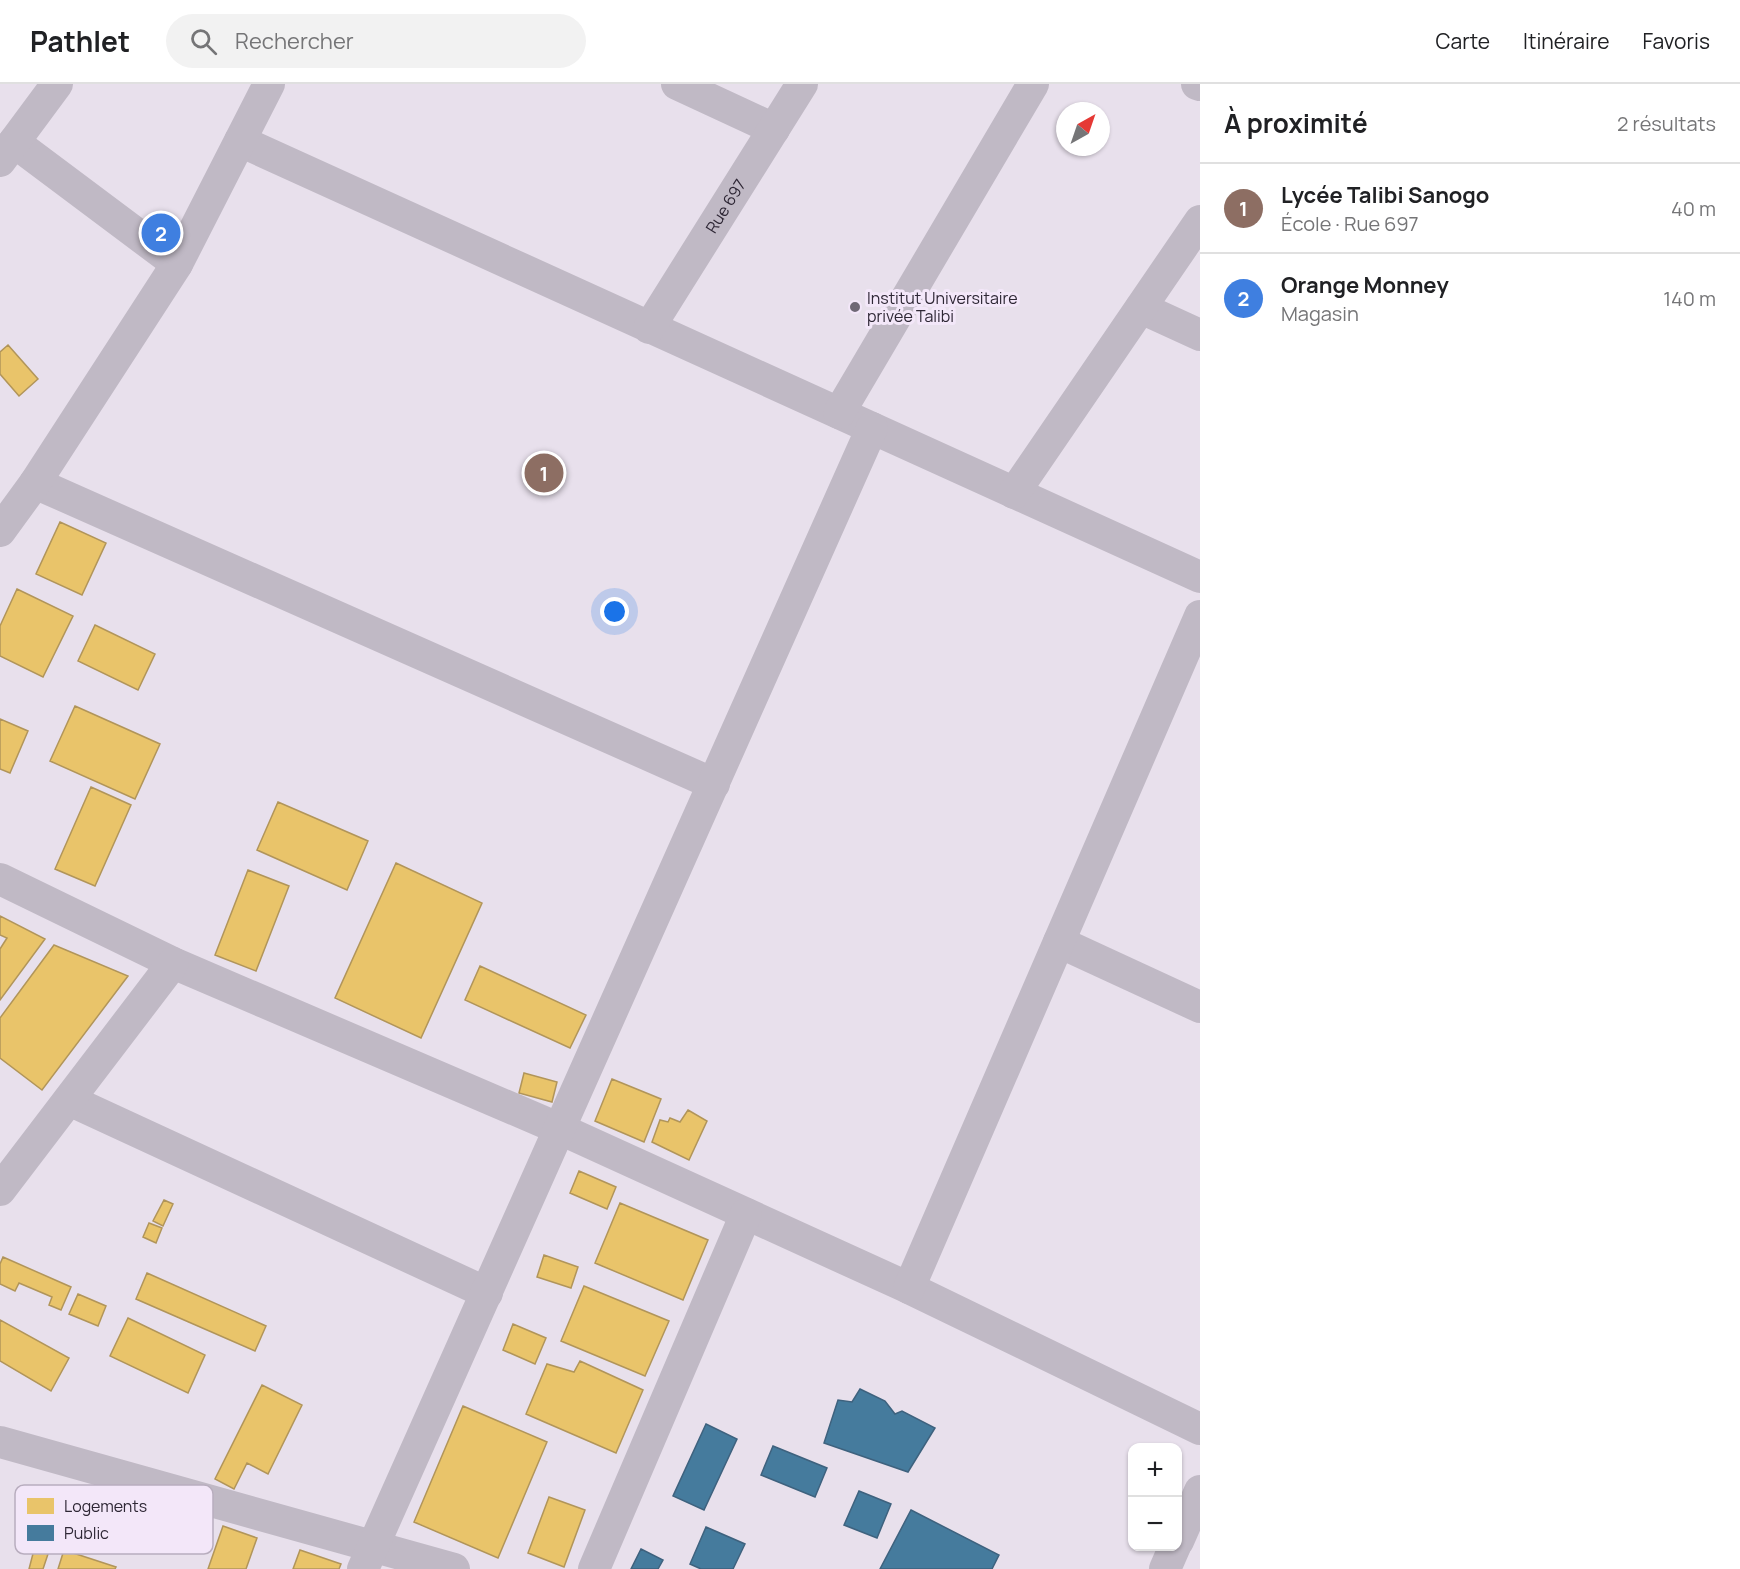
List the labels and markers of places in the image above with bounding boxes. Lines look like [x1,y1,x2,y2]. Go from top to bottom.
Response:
pin: 2 [142,210,180,256]
place label: Institut Universitaire privée Talibi [867,287,1018,327]
marker: Institut Universitaire privée Talibi [848,300,862,314]
pin: 1 [524,450,564,496]

